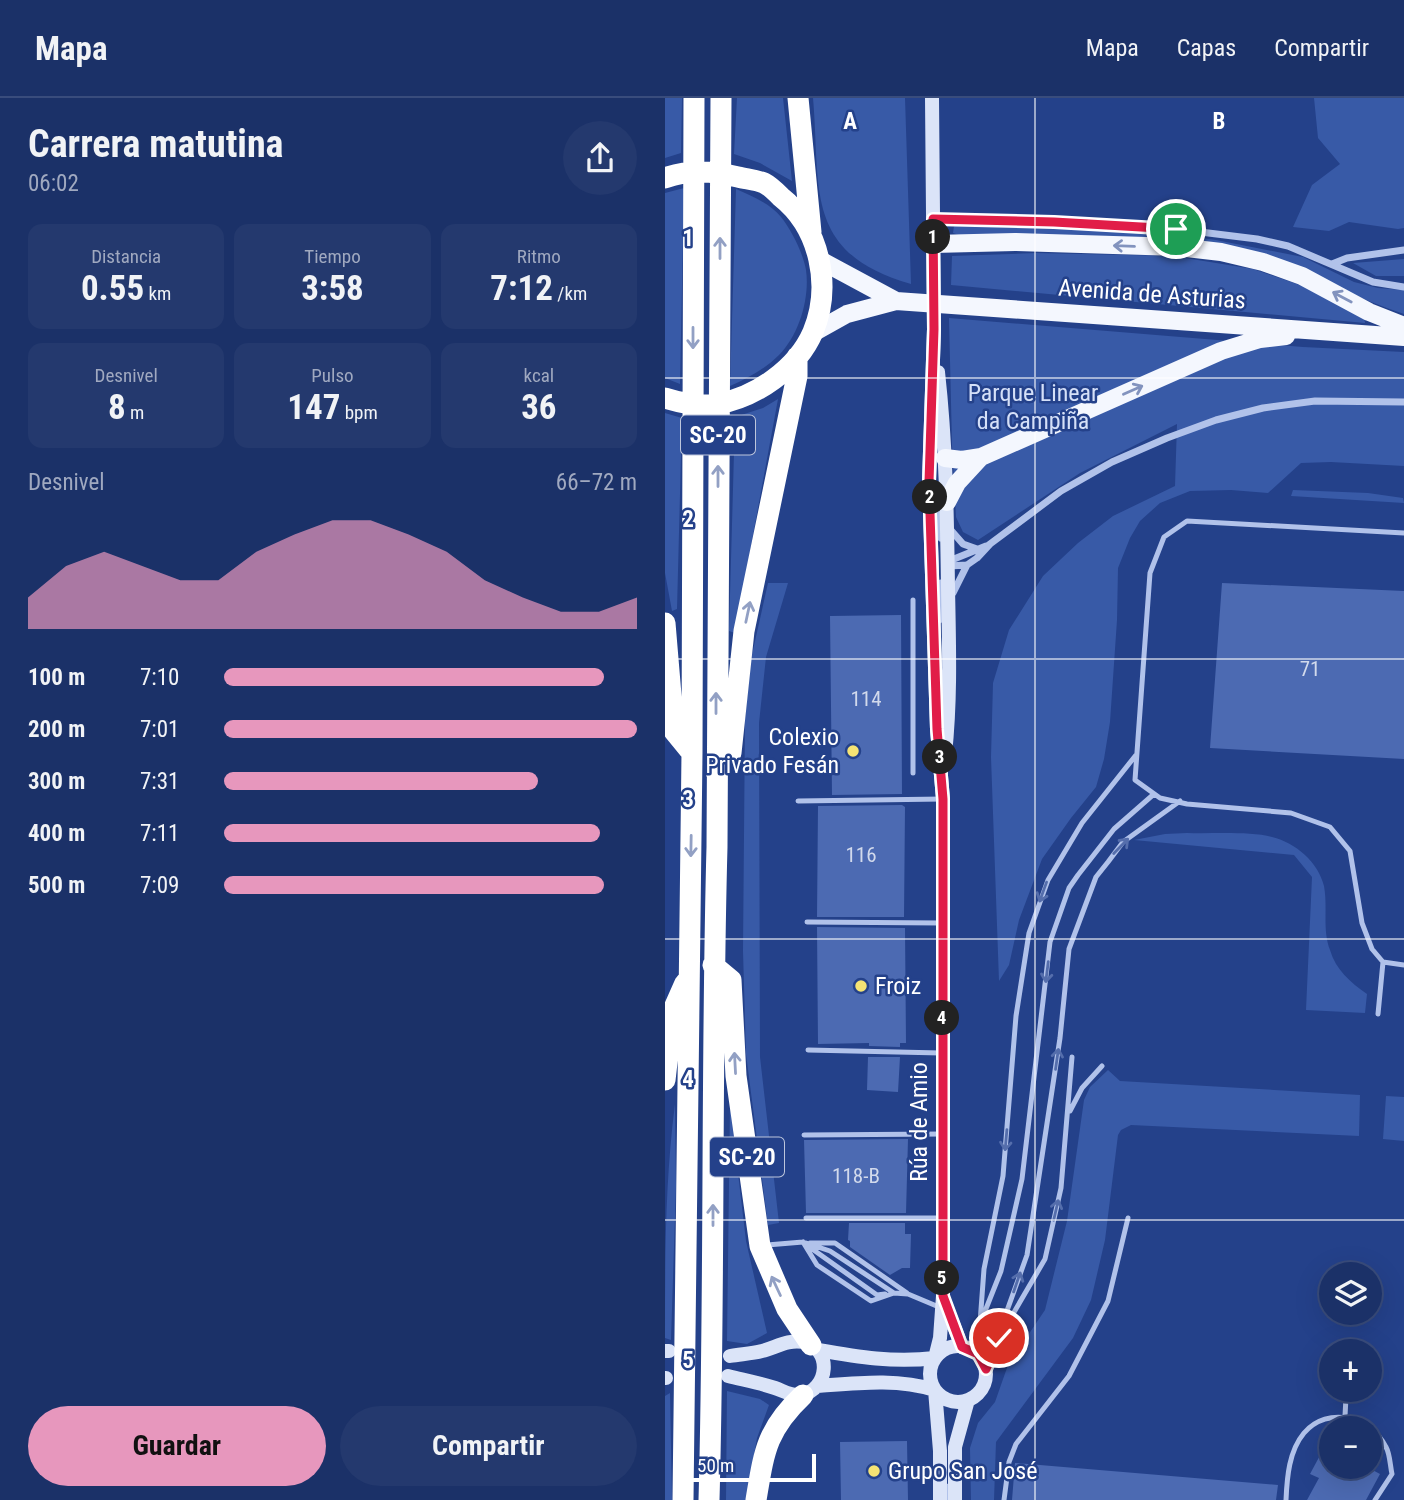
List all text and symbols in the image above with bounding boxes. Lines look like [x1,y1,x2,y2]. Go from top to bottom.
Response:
text: Mapa [35,29,107,68]
text: Mapa [1086,34,1139,62]
text: Capas [1177,34,1236,62]
text: Compartir [1274,34,1369,62]
text: A [843,108,857,135]
text: B [1213,108,1225,135]
button: share [563,121,637,195]
text: Carrera matutina [28,122,284,166]
text: 06:02 [28,170,79,197]
pin [1146,199,1206,259]
icon: arrive [1157,210,1195,248]
pin: 1 [915,220,951,254]
text: 1 [682,225,694,252]
text: 1 [928,225,937,248]
one-way arrow [713,237,726,260]
one-way arrow [1113,239,1136,252]
text: Distancia [91,245,161,268]
text: Tiempo [304,245,361,268]
text: Ritmo [517,245,561,268]
text: 0.55 [81,268,144,309]
text: 3:58 [301,268,364,309]
text: 7:12 [490,268,553,309]
street label: Avenida de Asturias [1057,273,1247,315]
text: km [144,282,171,305]
text: /km [553,282,587,305]
one-way arrow [1332,290,1353,304]
one-way arrow [686,326,700,349]
text: Desnivel [95,364,158,387]
text: Pulso [311,364,354,387]
text: kcal [524,364,554,387]
park label: Parque Linear da Campiña [968,379,1098,435]
one-way arrow [1122,383,1143,396]
text: 8 [108,387,126,428]
text: 147 [287,387,340,428]
text: 36 [521,387,557,428]
text: m [126,401,144,424]
text: bpm [340,401,378,424]
road number: SC-20 [681,416,755,454]
one-way arrow [711,465,725,488]
text: Desnivel [28,469,105,496]
text: 66–72 m [556,469,637,496]
pin: 2 [912,480,947,514]
text: 2 [925,485,934,508]
text: 2 [682,506,694,533]
one-way arrow [741,601,755,624]
house number: 71 [1300,657,1320,681]
text: 100 m [28,664,85,691]
text: 7:10 [140,664,179,691]
house number: 114 [850,687,882,711]
one-way arrow [710,692,723,715]
text: 200 m [28,716,85,743]
text: 7:01 [140,716,179,743]
place label: Colexio Privado Fesán [705,723,839,779]
pin: 3 [923,740,957,774]
marker: Colexio Privado Fesán [845,743,861,759]
text: 3 [935,745,944,768]
text: 300 m [28,768,85,795]
text: 7:31 [140,768,179,795]
text: 3 [682,786,694,813]
text: 400 m [28,820,85,847]
text: 7:11 [140,820,179,847]
one-way arrow [684,834,697,857]
one-way arrow [1113,838,1130,855]
house number: 116 [845,843,877,867]
text: 500 m [28,872,85,899]
text: 7:09 [140,872,179,899]
one-way arrow [1036,880,1049,902]
one-way arrow [1040,960,1053,983]
place label: Froiz [875,972,921,1000]
marker: Froiz [853,978,869,994]
pin: 4 [925,1000,959,1035]
text: 4 [937,1006,946,1029]
one-way arrow [1051,1048,1064,1071]
one-way arrow [729,1052,742,1075]
street label: Rúa de Amio [905,1062,933,1182]
text: 4 [682,1066,694,1093]
one-way arrow [999,1128,1012,1151]
road number: SC-20 [710,1138,784,1176]
house number: 118-B [832,1164,880,1188]
one-way arrow [1050,1199,1063,1222]
one-way arrow [706,1204,720,1227]
pin: 5 [925,1260,959,1296]
map controls [1319,1262,1382,1479]
button: layers [1319,1262,1382,1325]
text: 5 [937,1266,946,1289]
one-way arrow [1012,1272,1024,1294]
one-way arrow [769,1276,782,1297]
pin [969,1308,1029,1368]
icon: check [980,1319,1018,1357]
button: + [1319,1339,1382,1402]
text: 5 [682,1347,694,1374]
button: Guardar [28,1406,326,1486]
button: Compartir [340,1406,637,1486]
button: − [1319,1416,1382,1479]
scale bar [686,1451,815,1483]
text: 50 m [697,1454,734,1477]
place label: Grupo San José [888,1457,1037,1485]
marker: Grupo San José [866,1463,882,1479]

